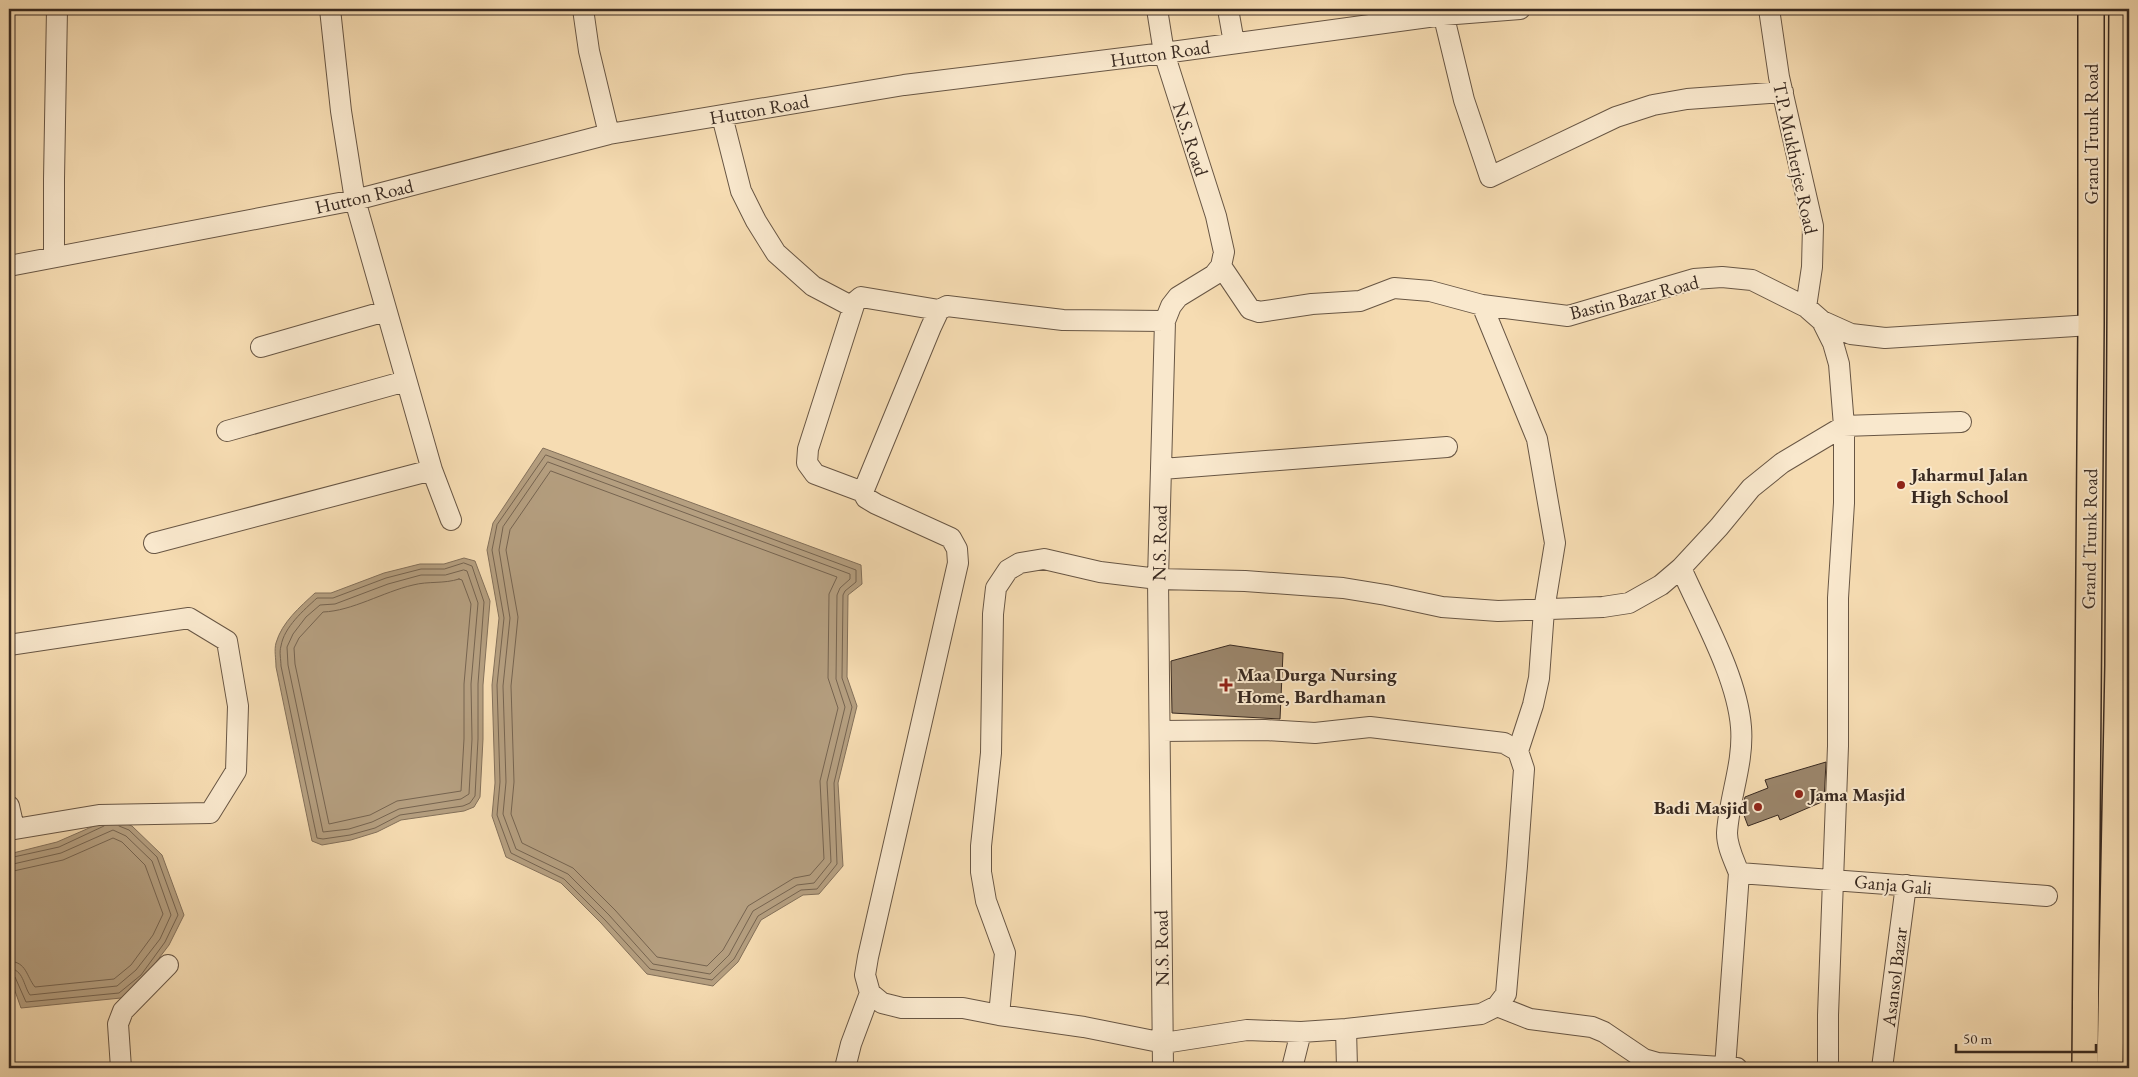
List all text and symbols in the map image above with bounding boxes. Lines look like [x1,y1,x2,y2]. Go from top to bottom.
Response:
street label: Hutton Road [1109,34,1212,73]
street label: Grand Trunk Road [2079,63,2104,204]
street label: T.P. Mukherjee Road [1767,80,1824,237]
street label: Hutton Road [708,88,811,131]
street label: N.S. Road [1167,99,1214,180]
street label: Hutton Road [312,173,416,220]
street label: Bastin Bazar Road [1567,269,1702,326]
place label: Jaharmul Jalan High School [1909,462,2028,509]
street label: Grand Trunk Road [2076,468,2103,610]
marker: Jaharmul Jalan High School [1895,479,1907,491]
street label: N.S. Road [1146,504,1173,581]
place label: Maa Durga Nursing Home, Bardhaman [1237,662,1397,709]
marker: Maa Durga Nursing Home, Bardhaman [1219,678,1233,692]
place label: Jama Masjid [1807,782,1906,807]
marker: Jama Masjid [1793,788,1805,800]
place label: Badi Masjid [1654,795,1748,820]
marker: Badi Masjid [1752,801,1764,813]
street label: Ganja Gali [1853,869,1933,900]
street label: N.S. Road [1148,909,1175,986]
street label: Asansol Bazar [1876,925,1913,1029]
scale bar [1956,1022,2096,1054]
text: 50 m [1963,1029,1992,1048]

